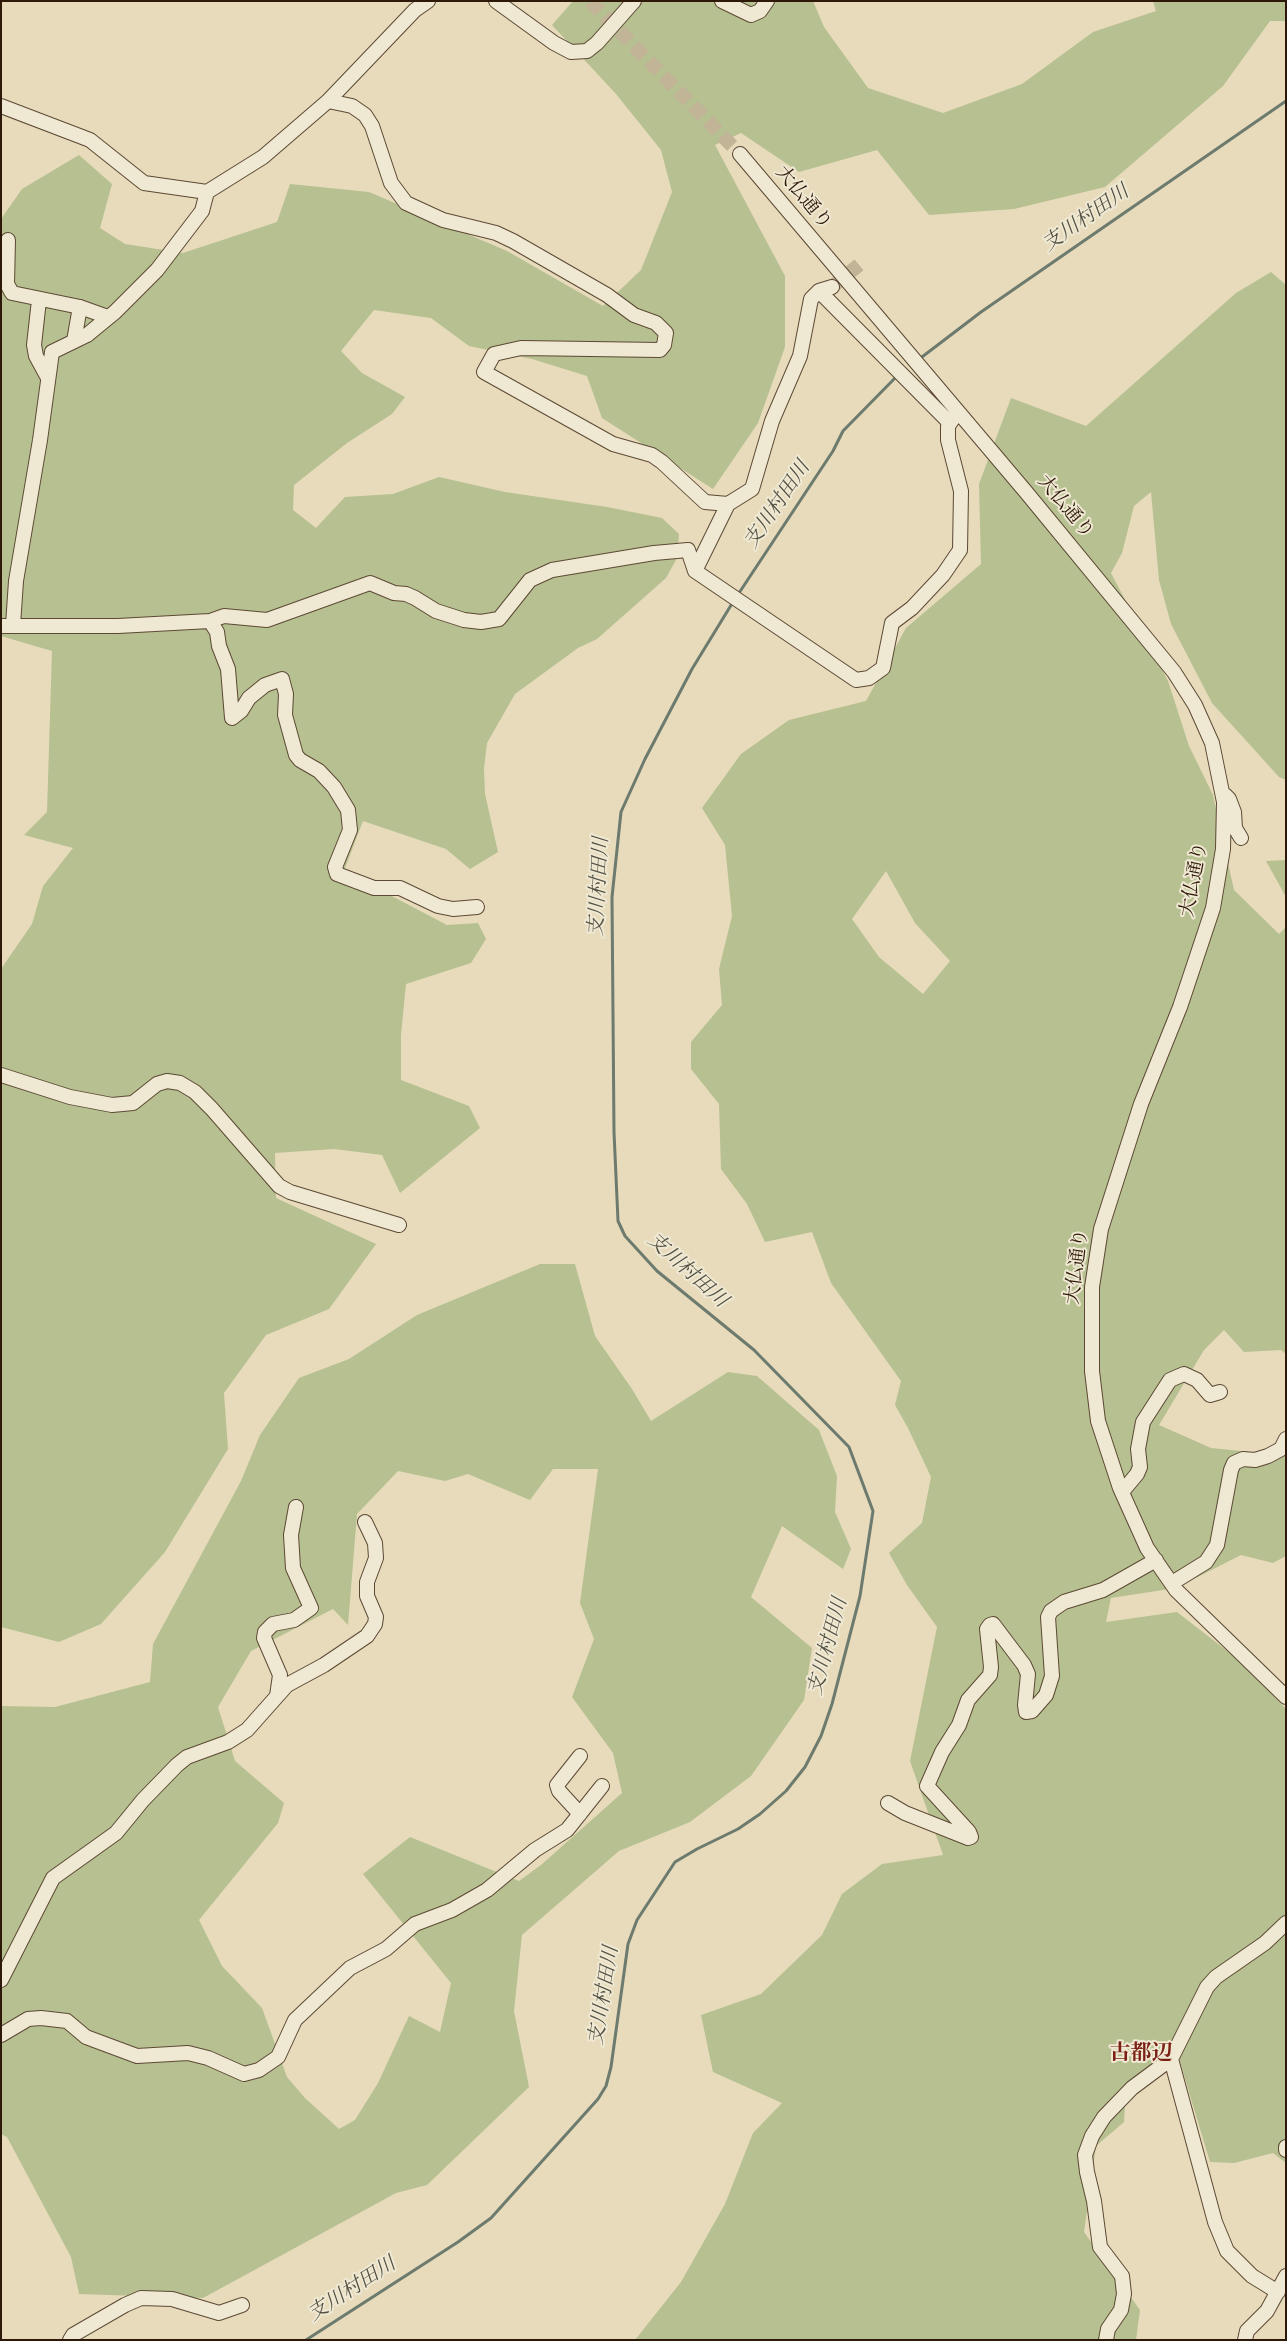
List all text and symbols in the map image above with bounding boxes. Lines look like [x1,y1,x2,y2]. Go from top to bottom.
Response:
street label: 大仏通り [769,163,835,235]
water label: 支川村田川 [1039,181,1135,259]
water label: 支川村田川 [741,458,817,554]
street label: 大仏通り [1031,472,1097,544]
water label: 支川村田川 [586,836,616,938]
street label: 大仏通り [1178,841,1214,919]
street label: 大仏通り [1063,1228,1095,1306]
water label: 支川村田川 [641,1230,731,1314]
water label: 支川村田川 [805,1596,855,1698]
water label: 支川村田川 [586,1945,626,2047]
district label: 古都辺 [1110,2042,1172,2068]
water label: 支川村田川 [305,2254,401,2328]

